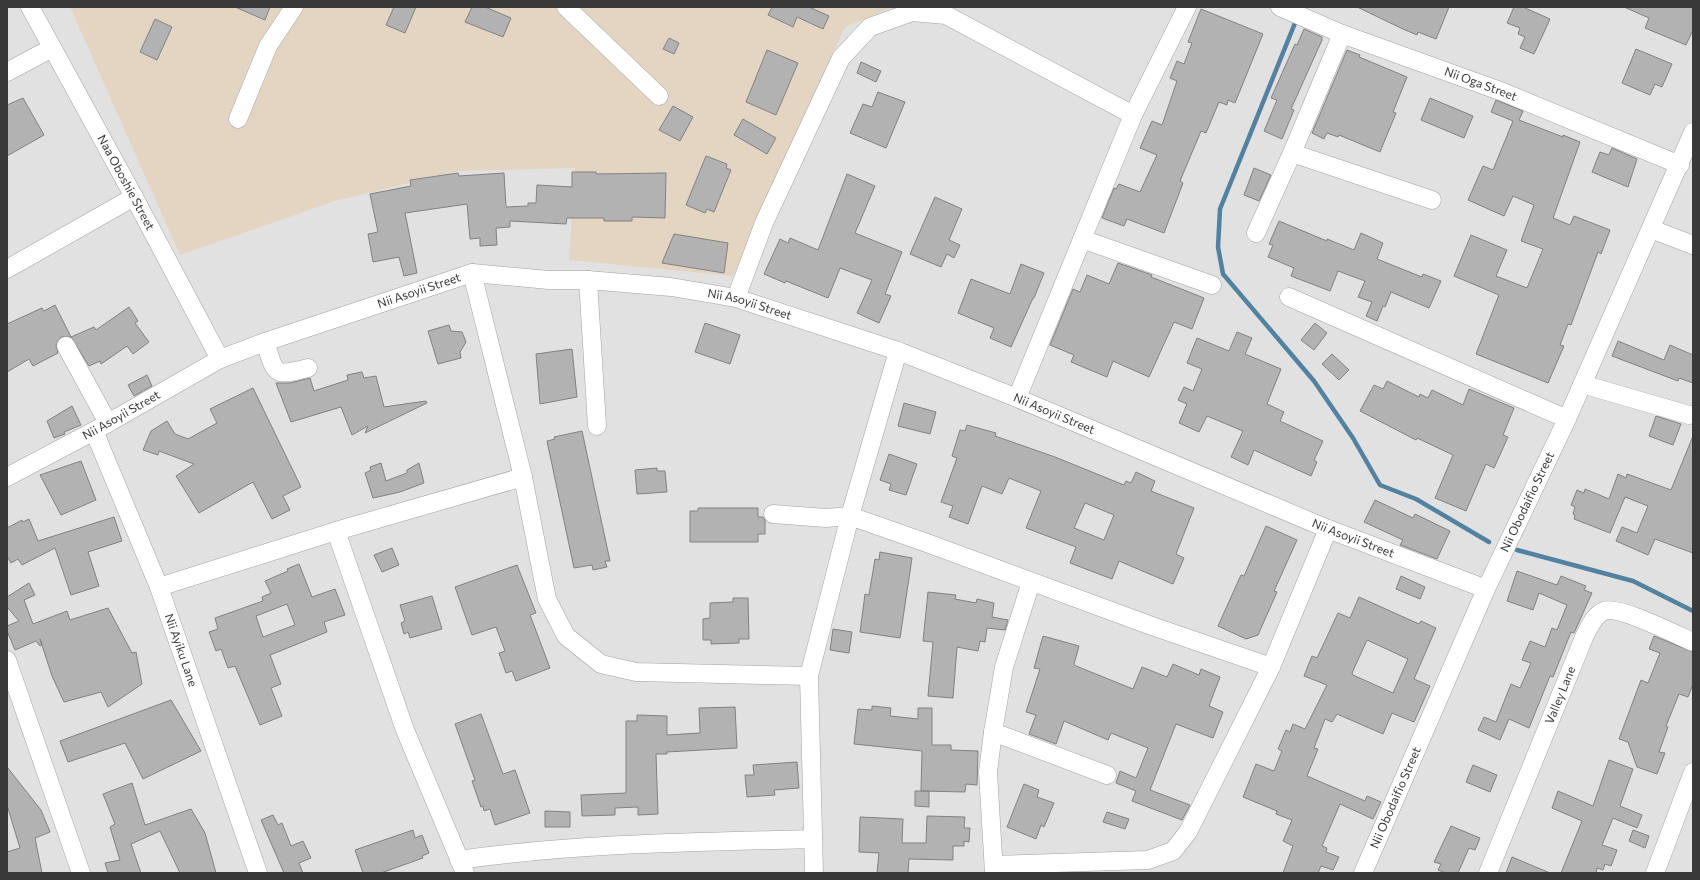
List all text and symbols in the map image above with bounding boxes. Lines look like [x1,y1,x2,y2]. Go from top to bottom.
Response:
street label: Nii Oga Street [1443,63,1519,103]
street label: Naa Oboshie Street [95,132,158,232]
street label: Nii Asoyii Street [375,269,462,310]
street label: Nii Asoyii Street [707,285,794,322]
street label: Nii Asoyii Street [80,387,162,442]
street label: Nii Asoyii Street [1012,389,1097,436]
street label: Nii Obodaifio Street [1497,449,1556,554]
street label: Nii Asoyii Street [1310,515,1397,560]
street label: Nii Ayiku Lane [163,611,201,688]
street label: Valley Lane [1542,664,1578,726]
street label: Nii Obodaifio Street [1367,744,1423,850]

